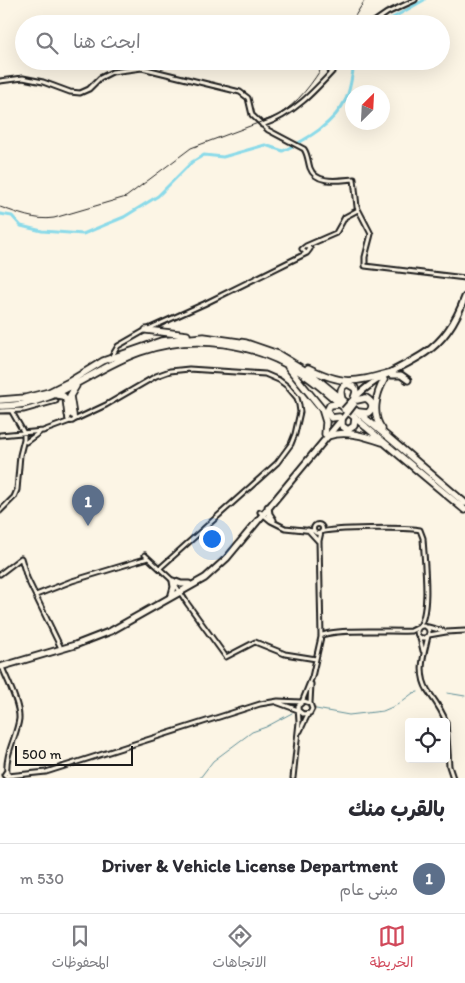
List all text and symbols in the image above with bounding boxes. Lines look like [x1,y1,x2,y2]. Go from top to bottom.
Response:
search box [15,15,450,70]
icon: search [33,29,61,57]
text: ابحث هنا [73,30,141,53]
north arrow [345,85,390,130]
pin: 1 [72,485,104,526]
your location [199,526,225,552]
map controls [405,718,450,763]
button: locate [405,718,450,763]
scale bar [15,743,132,766]
text: 500 m [22,746,62,763]
text: بالقرب منك [348,796,445,821]
text: Driver & Vehicle License Department [101,854,398,877]
text: 530 m [20,869,64,888]
text: 1 [425,869,433,888]
text: مبنى عام [340,880,398,899]
tab: المحفوظات [52,922,109,975]
tab: الاتجاهات [212,922,267,975]
tab: الخريطة [370,922,413,975]

